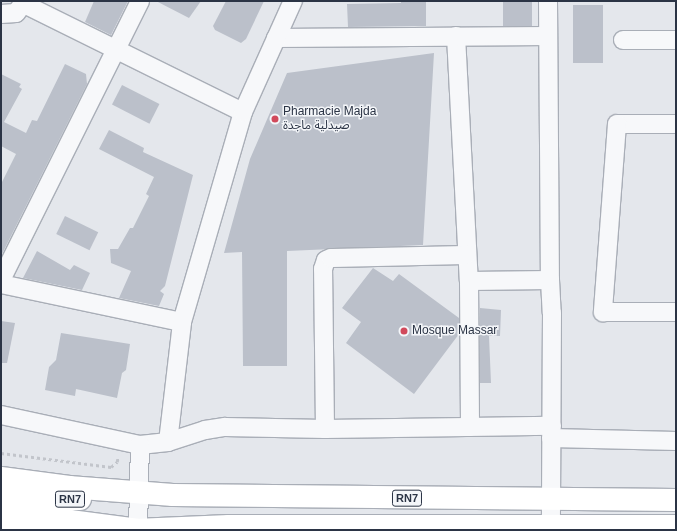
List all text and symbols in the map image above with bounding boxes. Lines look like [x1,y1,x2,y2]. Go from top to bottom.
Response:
place label: Pharmacie Majda صيدلية ماجدة [283,105,376,133]
marker: Pharmacie Majda صيدلية ماجدة [270,114,280,124]
place label: Mosque Massar [412,324,497,338]
marker: Mosque Massar [399,326,409,336]
road number: RN7 [391,489,423,507]
road number: RN7 [54,490,86,508]

